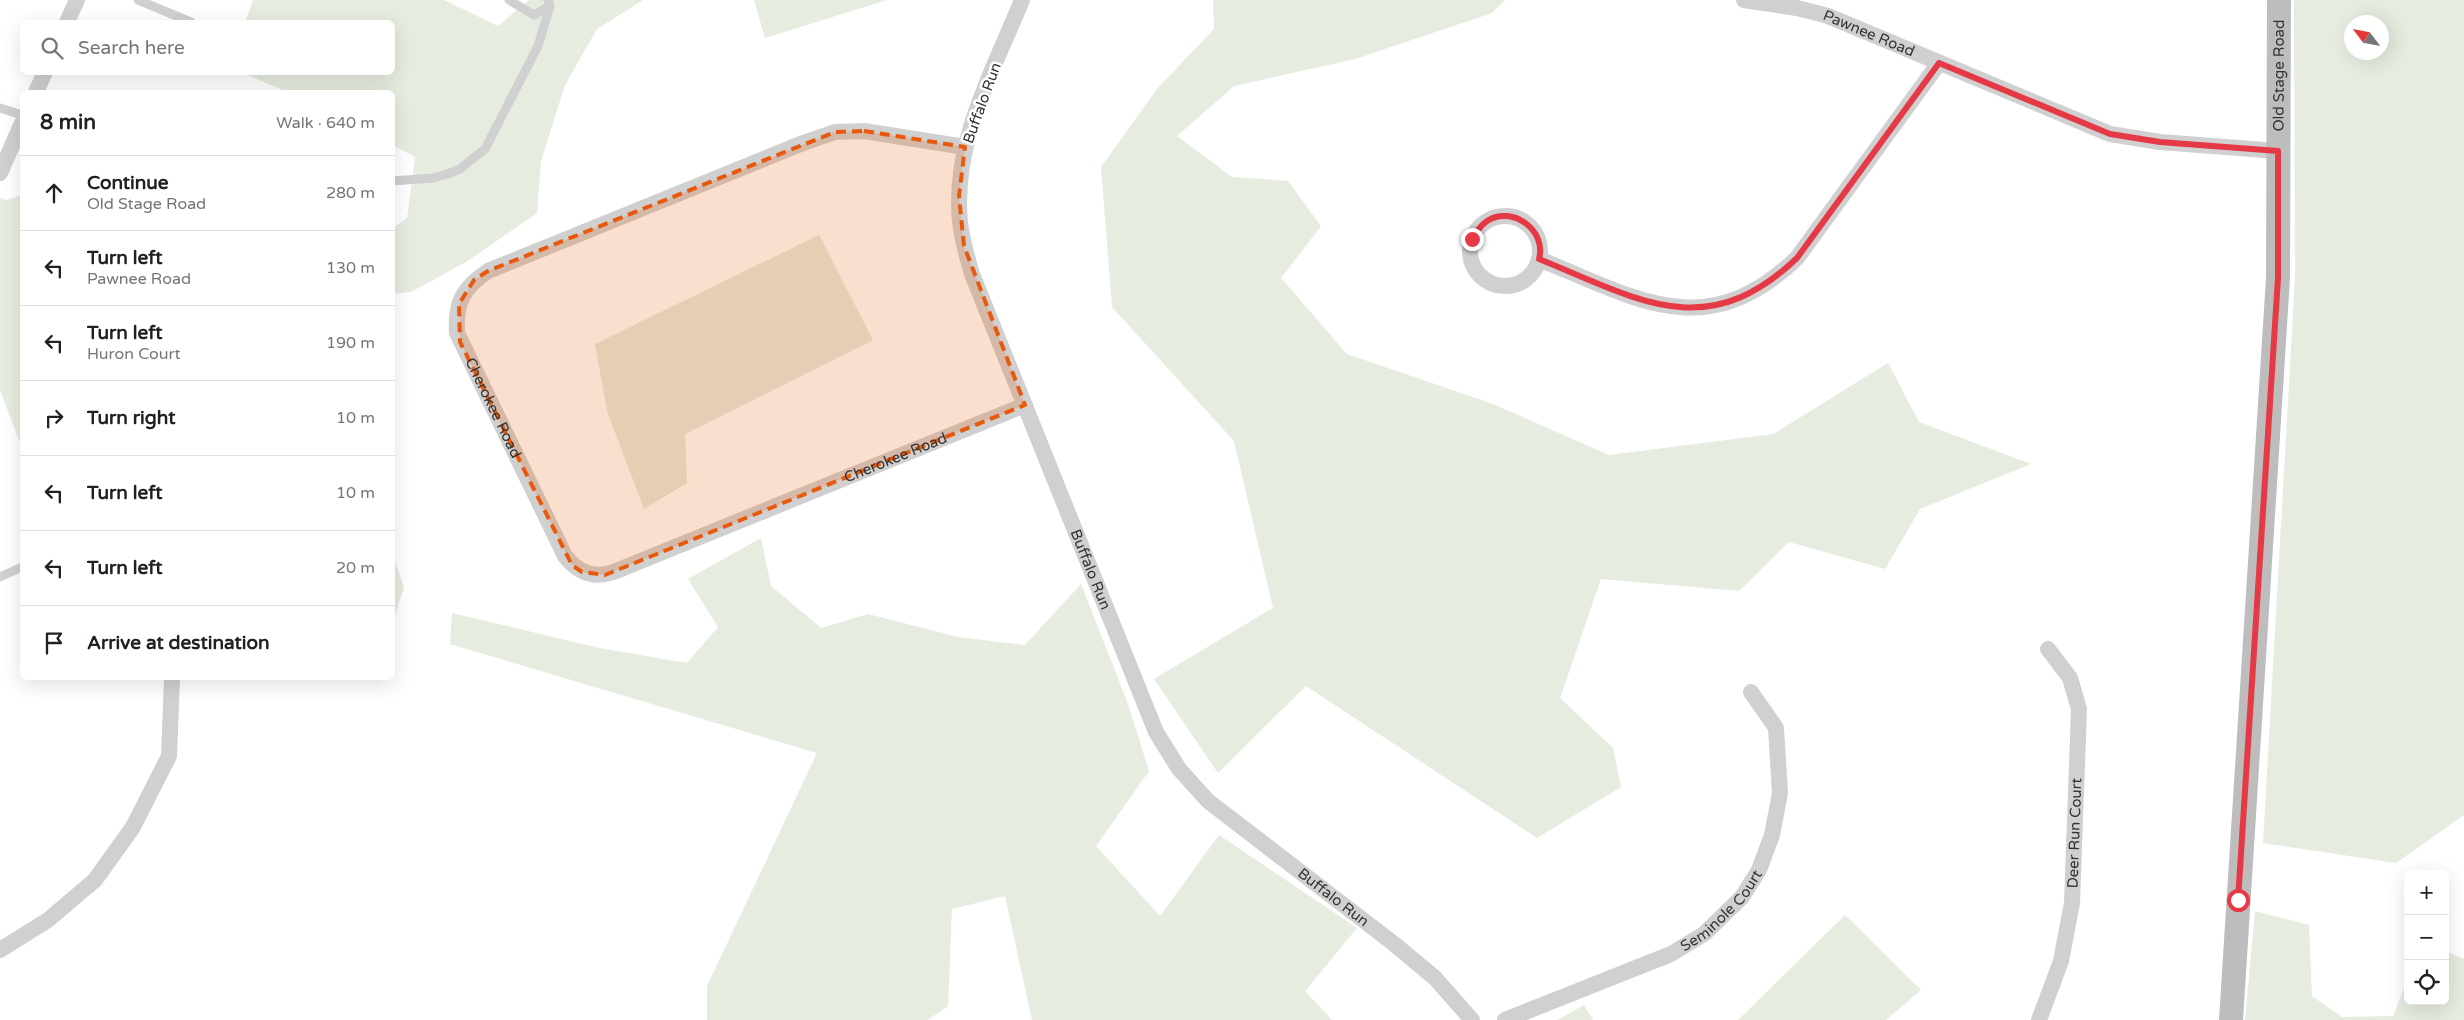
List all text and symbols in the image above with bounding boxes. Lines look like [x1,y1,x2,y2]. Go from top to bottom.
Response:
street label: Pawnee Road [1820,6,1917,60]
north arrow [2344,15,2389,60]
search box [20,20,395,75]
street label: Old Stage Road [2270,20,2288,131]
icon: search [38,34,66,62]
text: Search here [78,37,185,59]
street label: Buffalo Run [959,60,1005,146]
text: 8 min [40,110,96,135]
text: Walk · 640 m [276,113,375,133]
text: Continue [87,172,169,194]
icon: ahead [40,179,68,207]
text: 280 m [326,183,375,203]
text: Old Stage Road [87,194,206,214]
route end [1461,228,1484,251]
text: Turn left [87,247,163,269]
icon: left [40,254,68,282]
text: 130 m [326,258,375,278]
text: Pawnee Road [87,269,191,289]
text: Turn left [87,322,163,344]
icon: left [40,329,68,357]
text: 190 m [326,333,375,353]
text: Huron Court [87,344,181,364]
street label: Cherokee Road [461,355,525,461]
icon: right [40,404,68,432]
text: Turn right [87,407,175,429]
text: 10 m [336,408,375,428]
street label: Cherokee Road [841,429,949,487]
icon: left [40,479,68,507]
text: Turn left [87,482,163,504]
text: 10 m [336,483,375,503]
street label: Buffalo Run [1066,527,1115,612]
icon: left [40,554,68,582]
text: Turn left [87,557,163,579]
text: 20 m [336,558,375,578]
icon: arrive [40,629,68,657]
text: Arrive at destination [87,632,270,654]
street label: Deer Run Court [2064,777,2086,889]
street label: Buffalo Run [1294,864,1373,930]
street label: Seminole Court [1677,866,1766,955]
map controls [2404,870,2449,1005]
button: + [2404,870,2449,915]
route start [2227,889,2250,912]
button: − [2404,915,2449,960]
button: locate [2404,960,2449,1005]

